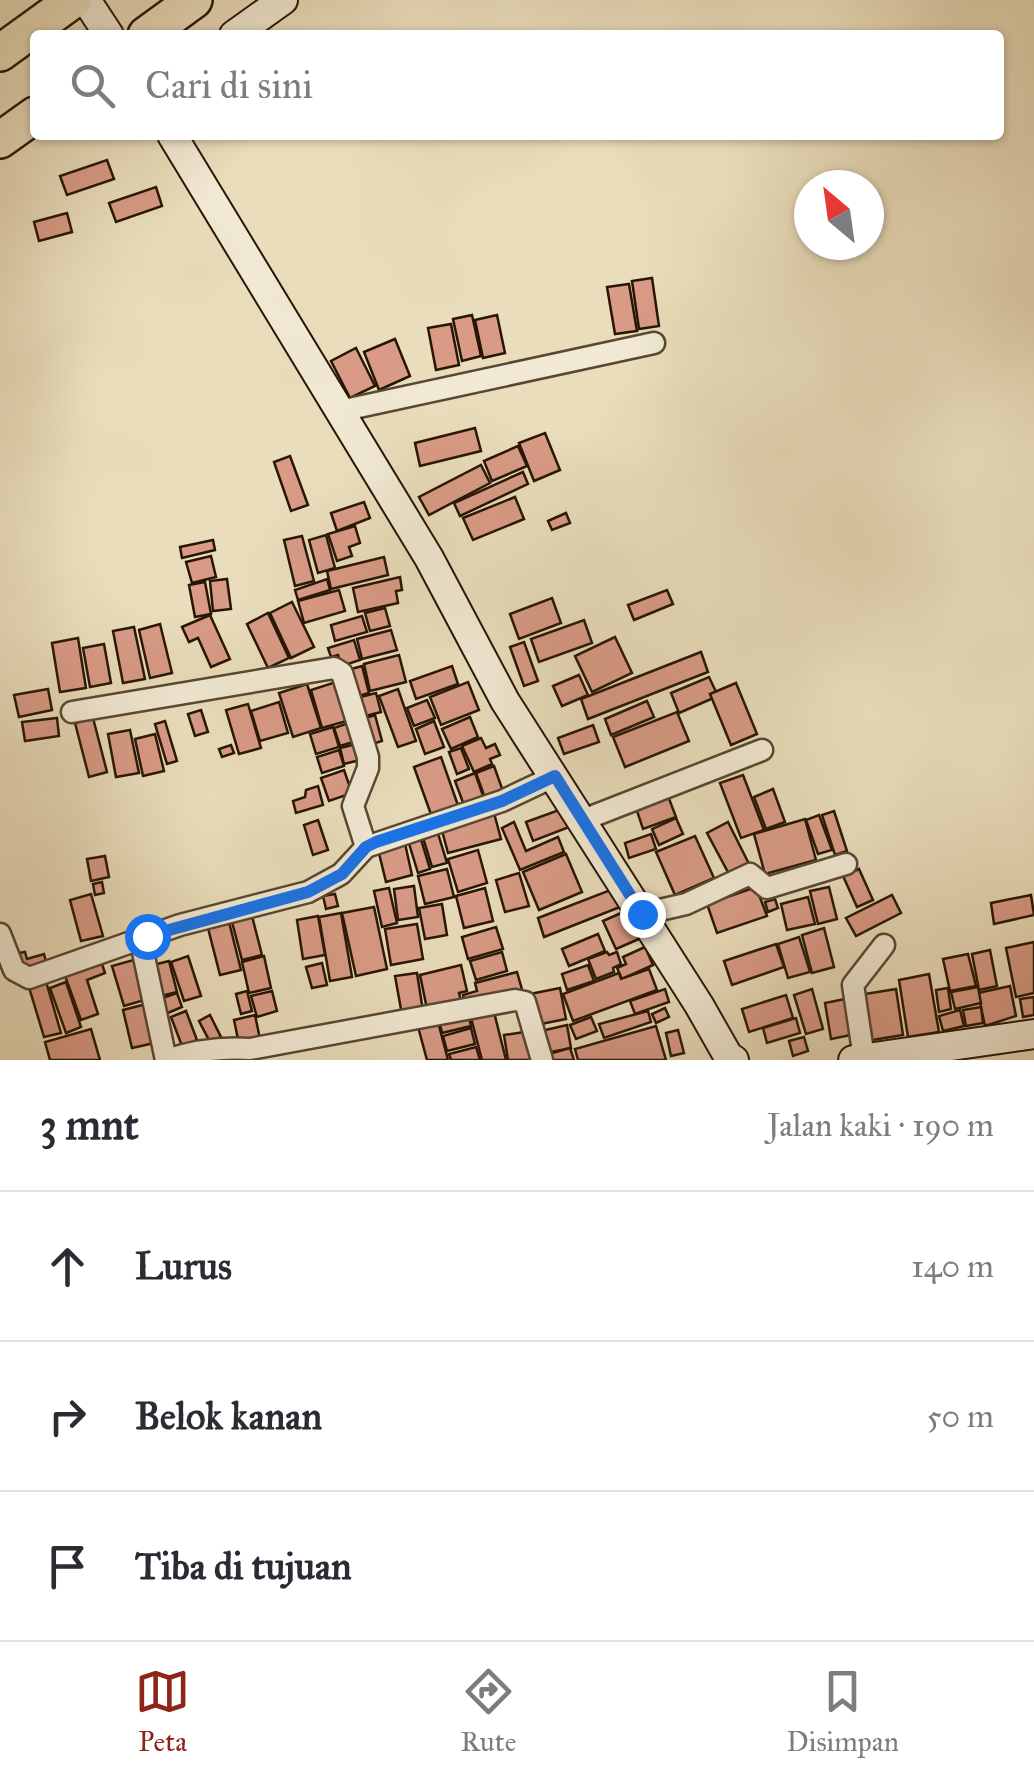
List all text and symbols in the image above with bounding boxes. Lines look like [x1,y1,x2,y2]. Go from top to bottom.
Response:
search box [30,30,1004,140]
icon: search [65,58,120,113]
text: Cari di sini [145,62,313,108]
north arrow [794,170,884,260]
route end [620,892,666,938]
route start [125,914,171,960]
text: 3 mnt [40,1099,139,1151]
text: Jalan kaki · 190 m [767,1106,994,1145]
icon: ahead [40,1239,95,1294]
text: Lurus [135,1243,232,1289]
text: 140 m [911,1247,994,1286]
icon: right [40,1389,95,1444]
text: Belok kanan [135,1393,322,1439]
text: 50 m [927,1397,994,1436]
icon: arrive [40,1539,95,1594]
text: Tiba di tujuan [135,1543,352,1589]
tab: Peta [135,1664,190,1759]
tab: Rute [460,1664,516,1759]
tab: Disimpan [787,1664,899,1759]

